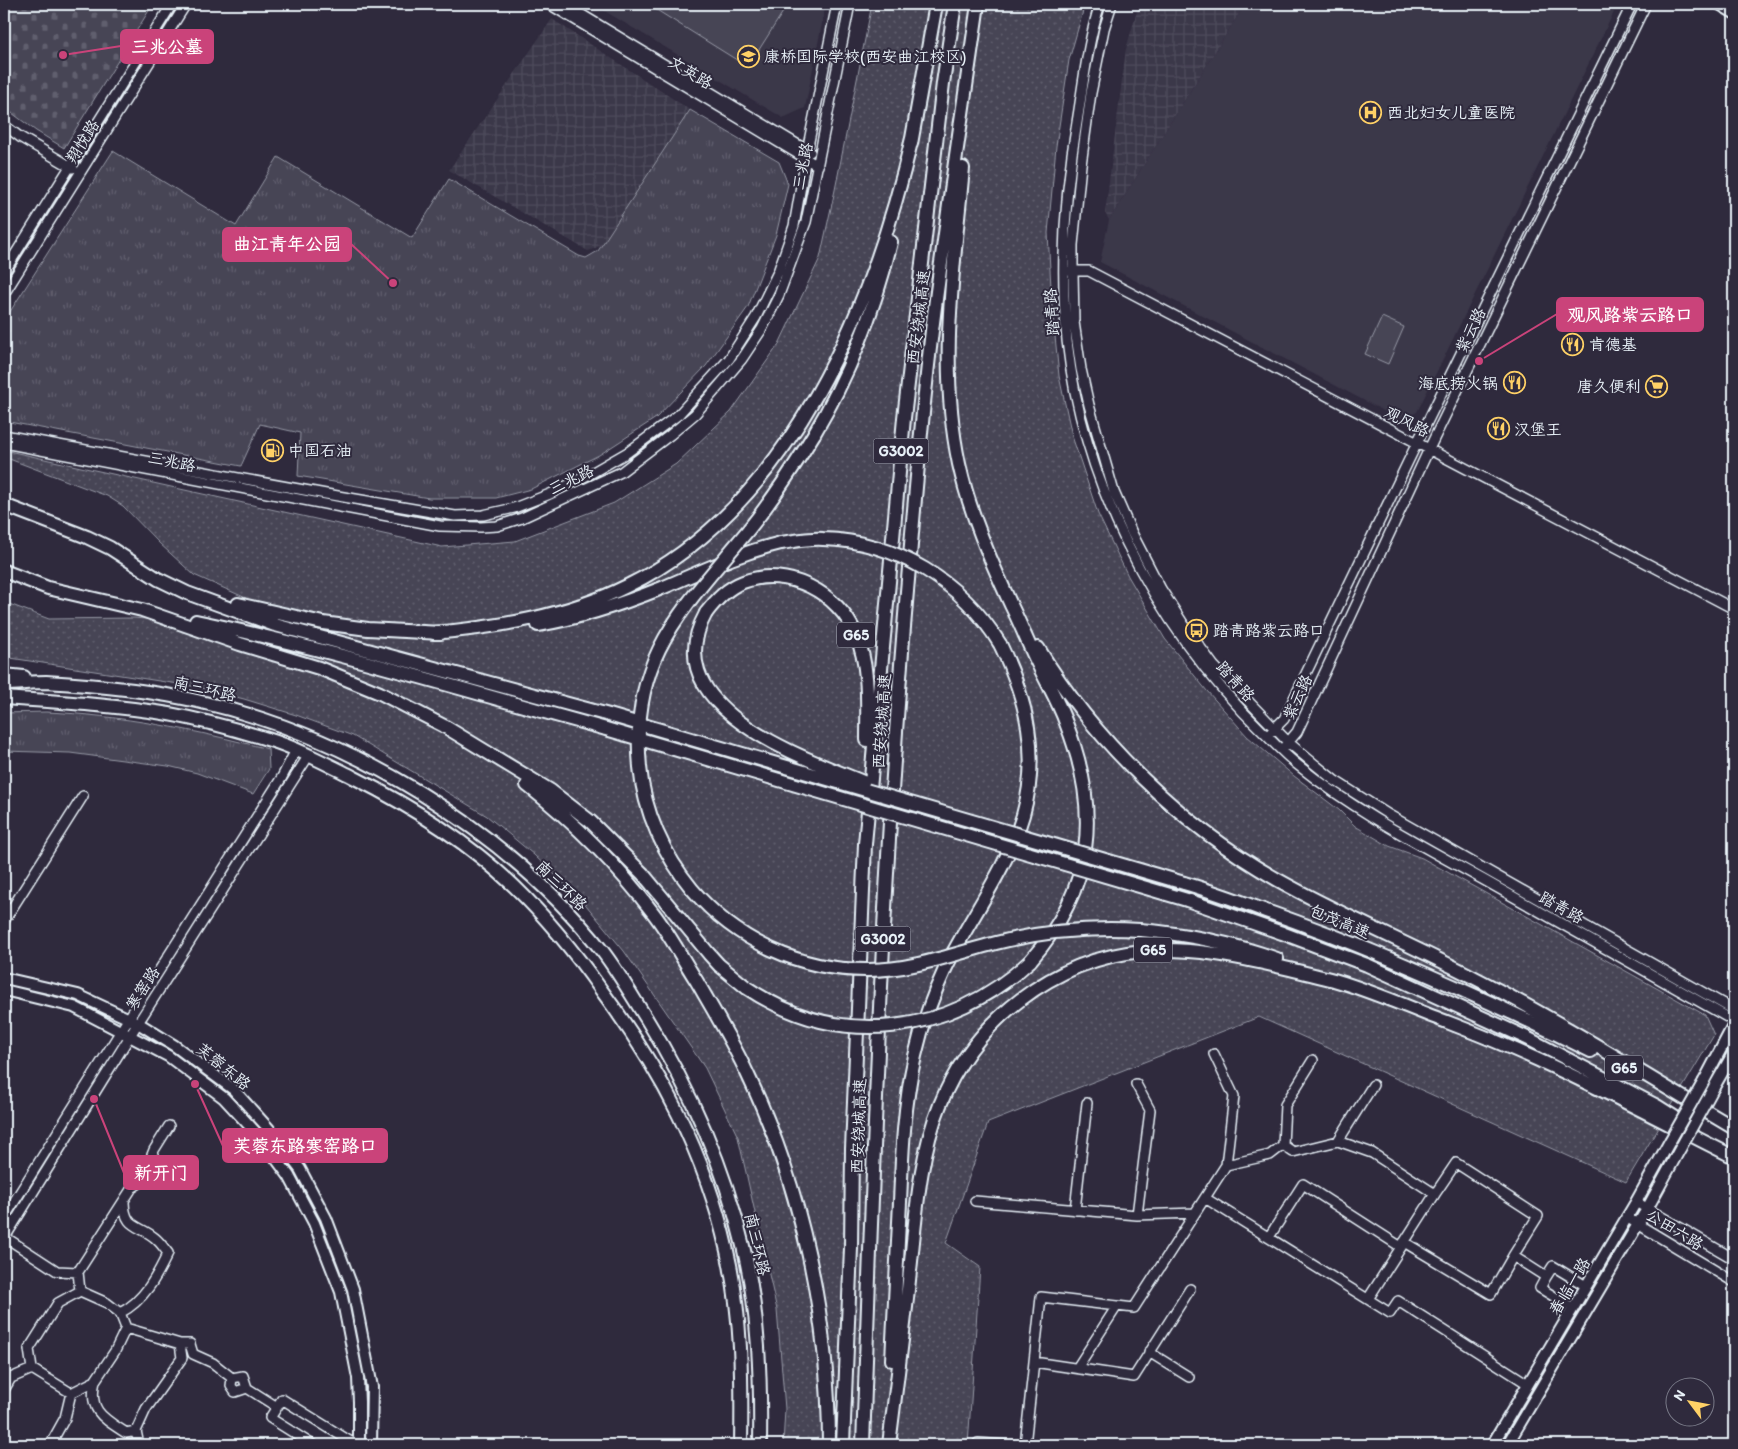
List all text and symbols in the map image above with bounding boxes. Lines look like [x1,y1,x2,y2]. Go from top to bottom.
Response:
callout: 三兆公墓 [121,30,213,63]
text: 三兆公墓 [131,36,203,58]
school or university icon: 康桥国际学校(西安曲江校区) [736,44,760,68]
place label: 康桥国际学校(西安曲江校区) [764,47,966,66]
street label: 文英路 [665,52,716,93]
hospital icon: 西北妇女儿童医院 [1359,100,1383,124]
place label: 西北妇女儿童医院 [1387,103,1515,122]
street label: 翔悦路 [62,116,103,167]
street label: 三兆路 [789,141,816,191]
callout: 曲江青年公园 [223,228,351,261]
text: 曲江青年公园 [233,233,341,255]
street label: 西安绕城高速 [903,268,934,366]
street label: 踏青路 [1040,287,1063,337]
callout: 观风路紫云路口 [1557,298,1703,331]
street label: 紫云路 [1451,304,1490,356]
text: 观风路紫云路口 [1567,304,1693,326]
restaurant icon: 肯德基 [1561,332,1585,356]
place label: 肯德基 [1589,335,1637,354]
restaurant icon: 海底捞火锅 [1502,371,1526,395]
place label: 海底捞火锅 [1418,374,1498,393]
supermarket icon: 唐久便利 [1645,374,1669,398]
place label: 唐久便利 [1577,377,1641,396]
street label: 观风路 [1381,402,1432,441]
restaurant icon: 汉堡王 [1486,417,1510,441]
place label: 汉堡王 [1514,420,1562,439]
fuel station icon: 中国石油 [260,438,284,462]
road number: G3002 [874,438,928,464]
place label: 中国石油 [288,441,352,460]
street label: 三兆路 [147,448,197,475]
street label: 三兆路 [545,460,597,499]
bus stop icon: 踏青路紫云路口 [1185,618,1209,642]
place label: 踏青路紫云路口 [1213,621,1325,640]
road number: G65 [837,622,875,648]
street label: 踏青路 [1213,657,1259,706]
street label: 紫云路 [1279,671,1316,723]
street label: 南三环路 [172,672,238,705]
street label: 西安绕城高速 [869,672,894,770]
street label: 南三环路 [532,856,591,914]
street label: 踏青路 [1536,887,1587,927]
street label: 包茂高速 [1307,901,1373,942]
road number: G3002 [856,926,910,952]
road number: G65 [1134,938,1172,962]
street label: 寒窑路 [121,963,163,1014]
street label: 芙蓉东路 [193,1039,255,1094]
road number: G65 [1605,1056,1643,1080]
street label: 西安绕城高速 [847,1078,870,1174]
callout: 芙蓉东路寒窑路口 [223,1129,387,1162]
text: 芙蓉东路寒窑路口 [233,1135,377,1157]
callout: 新开门 [124,1156,198,1189]
text: 新开门 [134,1162,188,1184]
street label: 公田六路 [1642,1205,1707,1254]
street label: 南三环路 [741,1211,774,1277]
street label: 春临一路 [1545,1254,1594,1319]
north arrow [1666,1376,1716,1426]
text: N [1670,1387,1689,1404]

